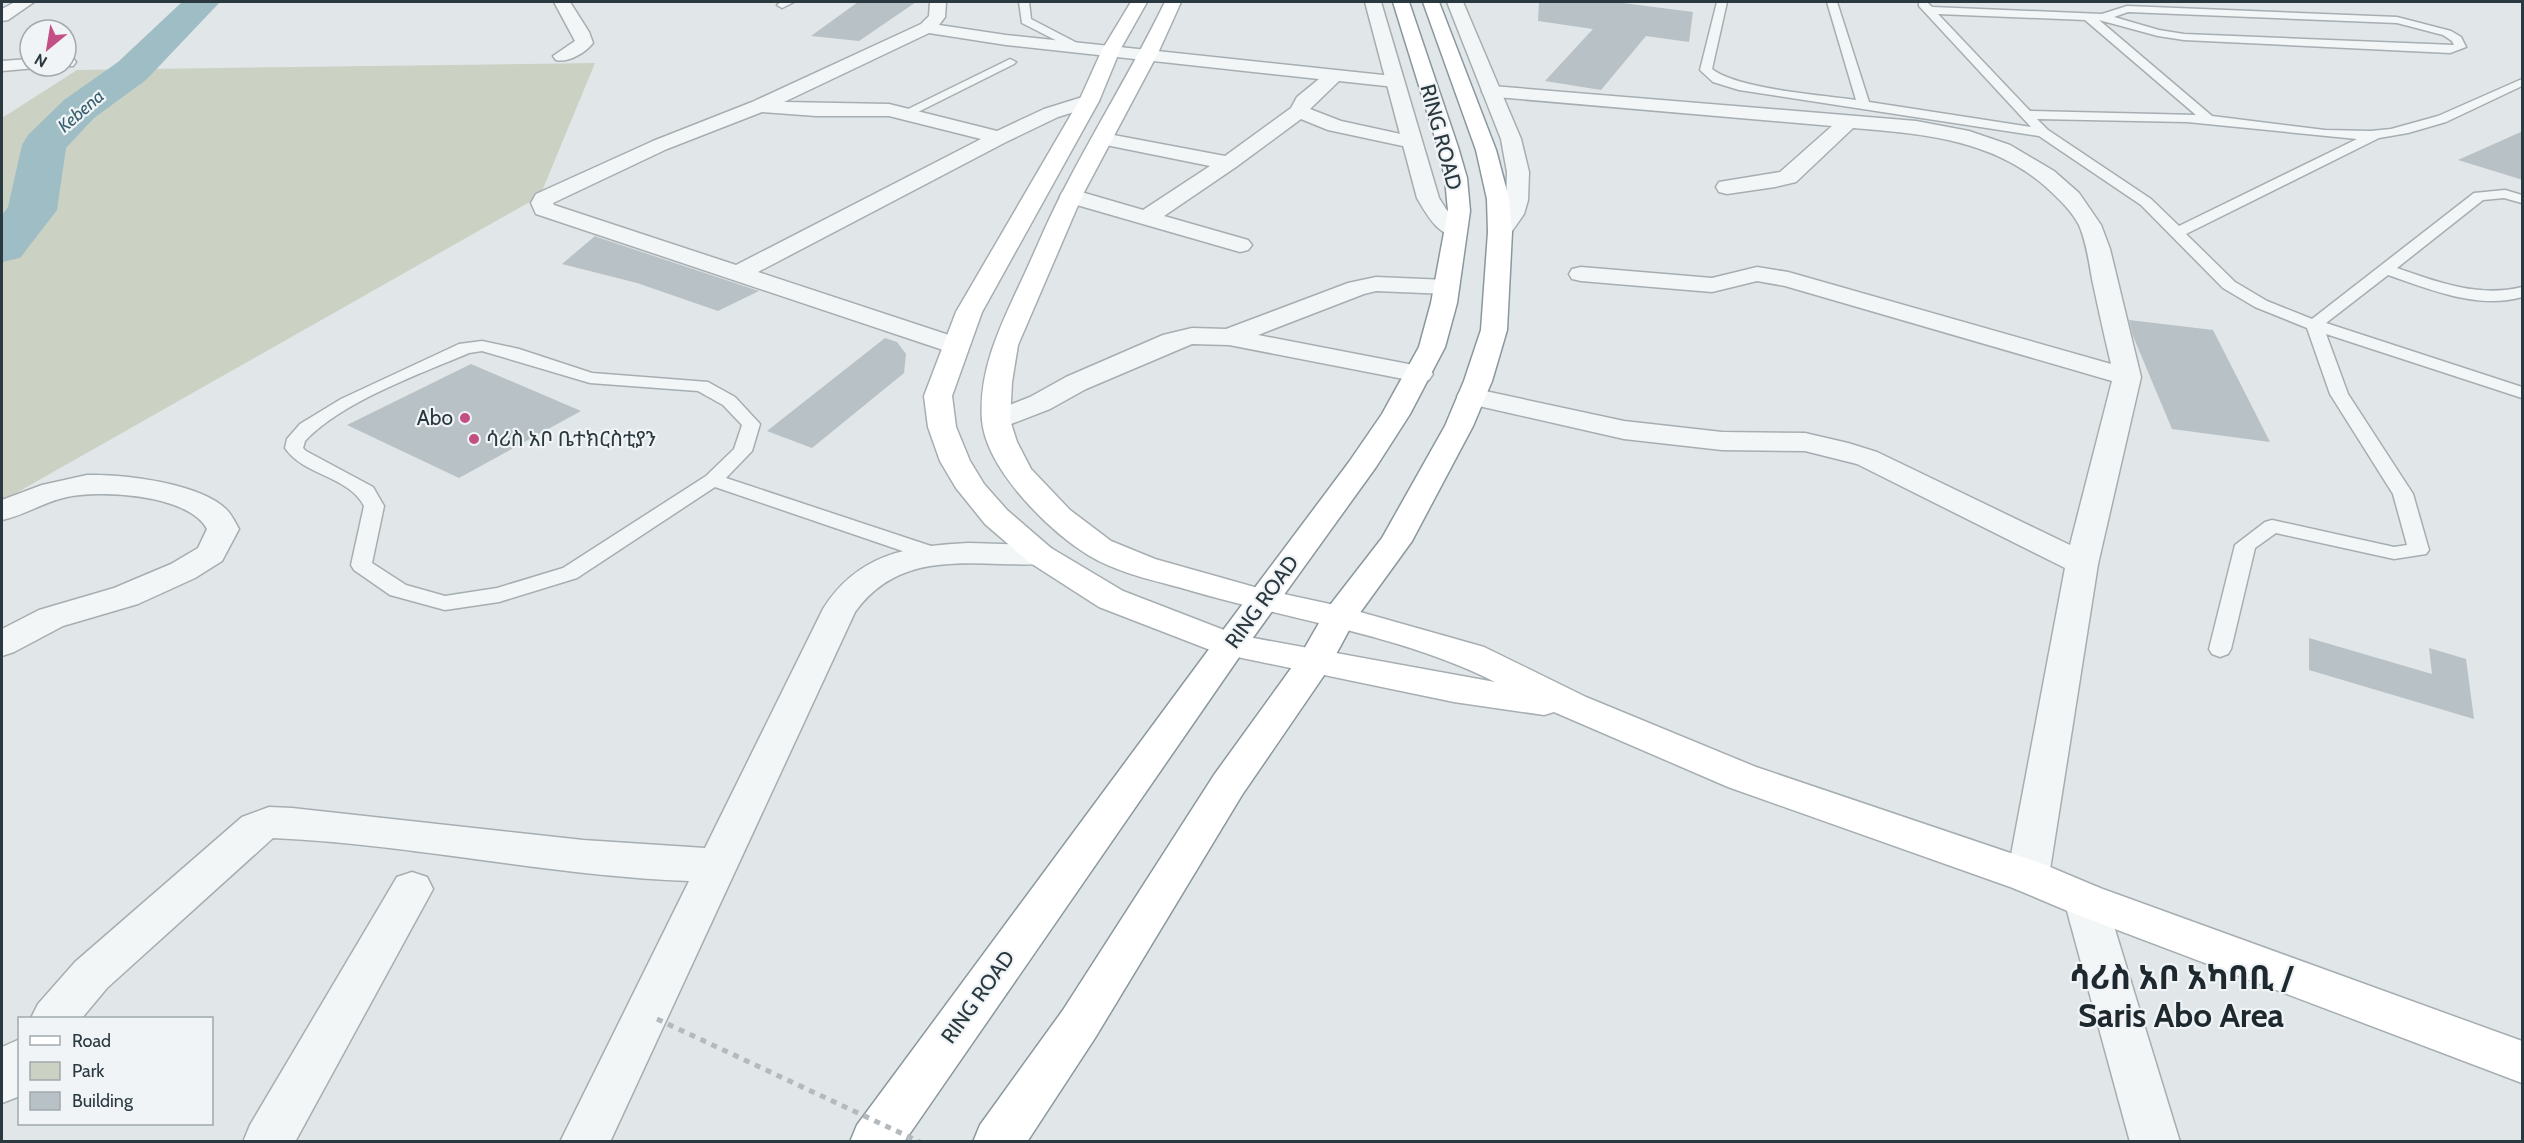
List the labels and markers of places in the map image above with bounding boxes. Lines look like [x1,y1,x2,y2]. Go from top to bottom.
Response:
place label: Abo [417,405,453,430]
marker: Abo [458,411,472,425]
place label: ሳሪስ አቦ ቤተክርስቲያን [486,426,656,451]
marker: ሳሪስ አቦ ቤተክርስቲያን [467,432,481,446]

